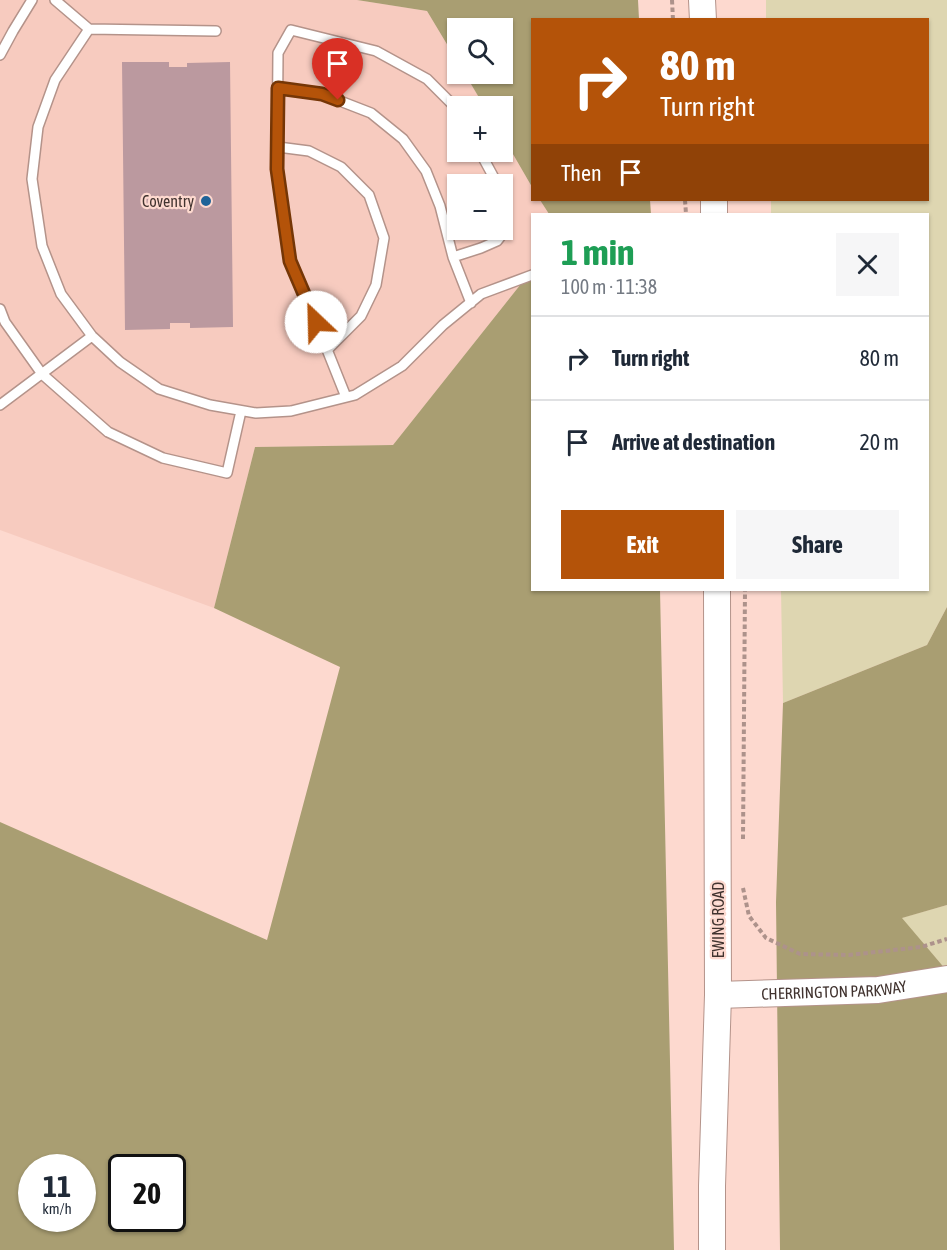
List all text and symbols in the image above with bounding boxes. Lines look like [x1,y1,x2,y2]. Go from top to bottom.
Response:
map controls [447,18,513,240]
button: search [447,18,513,84]
pin [312,38,363,100]
text: 80 m [660,41,735,89]
icon: right [561,42,639,120]
icon: arrive [321,47,354,80]
text: Turn right [660,91,755,122]
button: + [447,96,513,162]
icon: arrive [614,156,647,189]
text: Then [561,160,602,186]
button: − [447,174,513,240]
place label: Coventry [142,192,194,211]
marker: Coventry [199,194,213,208]
text: 1 min [561,231,635,273]
button: close [836,233,899,296]
text: 100 m · 11:38 [561,275,657,298]
position arrow [284,290,348,354]
icon: right [561,342,594,375]
text: Turn right [612,345,689,371]
text: 80 m [859,345,899,371]
icon: arrive [561,426,594,459]
text: Arrive at destination [612,429,775,455]
text: 20 m [859,429,899,455]
button: Exit [561,510,724,579]
button: Share [736,510,899,579]
street label: EWING ROAD [709,882,727,958]
street label: CHERRINGTON PARKWAY [761,976,909,1003]
speed limit sign: 20 [108,1154,186,1232]
text: 11 [43,1169,71,1203]
text: km/h [42,1200,72,1217]

